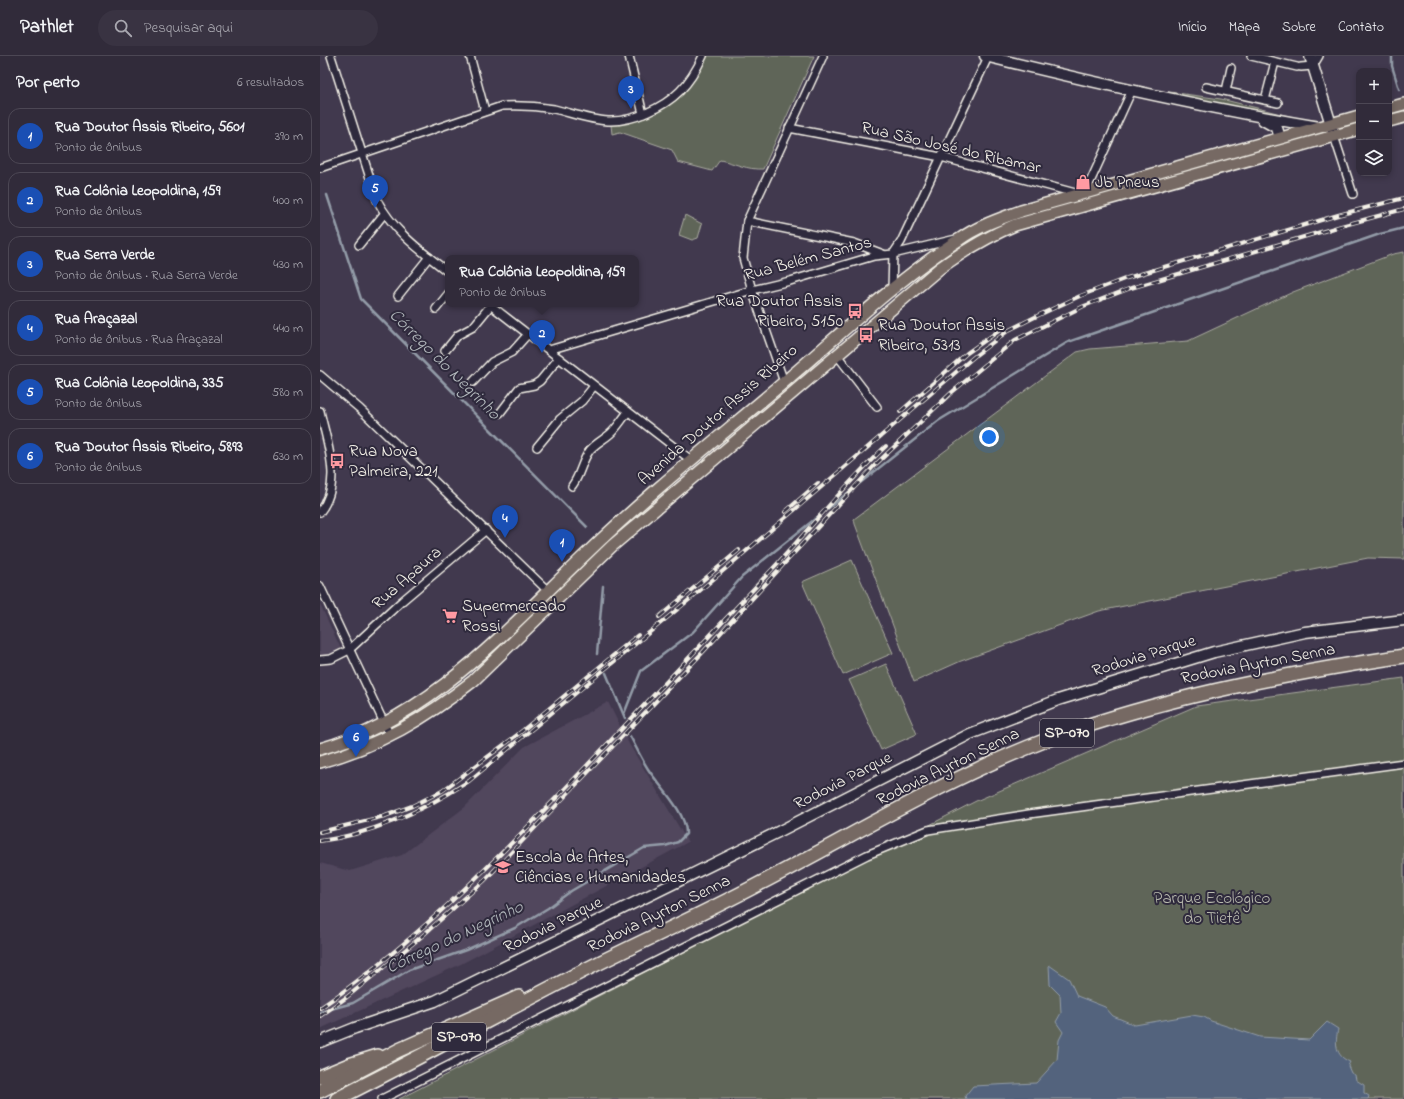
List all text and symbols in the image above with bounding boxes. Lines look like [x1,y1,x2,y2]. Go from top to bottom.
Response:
search box [98,10,378,46]
text: Pathlet [20,14,74,41]
icon: search [112,17,134,39]
text: Pesquisar aqui [144,17,233,39]
text: Início [1178,17,1207,38]
text: Mapa [1229,17,1260,38]
text: Sobre [1282,17,1316,38]
text: Contato [1338,17,1384,38]
map controls [1356,68,1392,176]
button: + [1356,68,1392,104]
text: Por perto [16,70,80,95]
text: 6 resultados [237,73,304,92]
pin: 3 [618,76,644,109]
button: − [1356,104,1392,140]
street label: Rua São José do Ribamar [859,115,1044,181]
text: Rua Doutor Assis Ribeiro, 5601 [55,116,244,138]
text: 1 [28,127,32,146]
text: 390 m [275,127,303,146]
text: Ponto de ônibus [55,138,142,157]
button: layers [1356,140,1392,176]
place label: Jb Pneus [1095,170,1160,195]
shop icon: Jb Pneus [1074,173,1092,191]
pin: 5 [362,175,388,208]
text: Rua Colônia Leopoldina, 159 [55,180,220,202]
text: 2 [27,191,33,210]
text: 400 m [273,191,303,210]
text: Ponto de ônibus [55,202,142,221]
street label: Rua Belém Santos [741,230,875,288]
text: Rua Serra Verde [55,244,155,266]
text: 3 [27,255,33,274]
text: 430 m [273,255,303,274]
popup [445,255,639,307]
text: Rua Colônia Leopoldina, 159 [459,261,625,283]
text: Ponto de ônibus · Rua Serra Verde [55,266,238,285]
text: Ponto de ônibus [459,283,546,302]
place label: Rua Doutor Assis Ribeiro, 5150 [716,289,843,334]
bus stop icon: Rua Doutor Assis Ribeiro, 5150 [846,302,864,320]
water label: Córrego do Negrinho [382,303,506,427]
text: Rua Araçazal [55,308,137,330]
place label: Rua Doutor Assis Ribeiro, 5313 [878,313,1005,358]
text: 4 [27,319,33,338]
text: 440 m [273,319,303,338]
pin: 2 [529,320,555,353]
bus stop icon: Rua Doutor Assis Ribeiro, 5313 [857,326,875,344]
text: Ponto de ônibus · Rua Araçazal [55,330,223,349]
street label: Avenida Doutor Assis Ribeiro [633,338,804,492]
text: Rua Colônia Leopoldina, 335 [55,372,224,394]
text: 5 [26,383,34,402]
text: 580 m [272,383,303,402]
text: Ponto de ônibus [55,394,142,413]
your location [979,427,999,447]
text: Rua Doutor Assis Ribeiro, 5893 [55,436,243,458]
place label: Rua Nova Palmeira, 221 [349,439,438,484]
text: 6 [27,447,33,466]
text: 630 m [273,447,303,466]
bus stop icon: Rua Nova Palmeira, 221 [328,452,346,470]
text: Ponto de ônibus [55,458,142,477]
pin: 4 [492,505,518,538]
pin: 1 [549,529,575,562]
street label: Rua Apaura [367,541,447,615]
place label: Supermercado Rossi [462,594,566,639]
supermarket icon: Supermercado Rossi [441,607,459,625]
street label: Rodovia Parque [1089,628,1199,684]
street label: Rodovia Ayrton Senna [1179,637,1337,692]
road number: SP-070 [1040,719,1094,747]
street label: Rodovia Ayrton Senna [872,721,1024,813]
pin: 6 [343,724,369,757]
street label: Rodovia Parque [790,745,897,817]
place label: Escola de Artes, Ciências e Humanidades [515,845,686,890]
school or university icon: Escola de Artes, Ciências e Humanidades [494,858,512,876]
street label: Rodovia Ayrton Senna [583,868,735,960]
park label: Parque Ecológico do Tietê [1154,886,1271,931]
street label: Rodovia Parque [499,890,607,960]
water label: Córrego do Negrinho [382,895,528,981]
road number: SP-070 [432,1023,486,1051]

